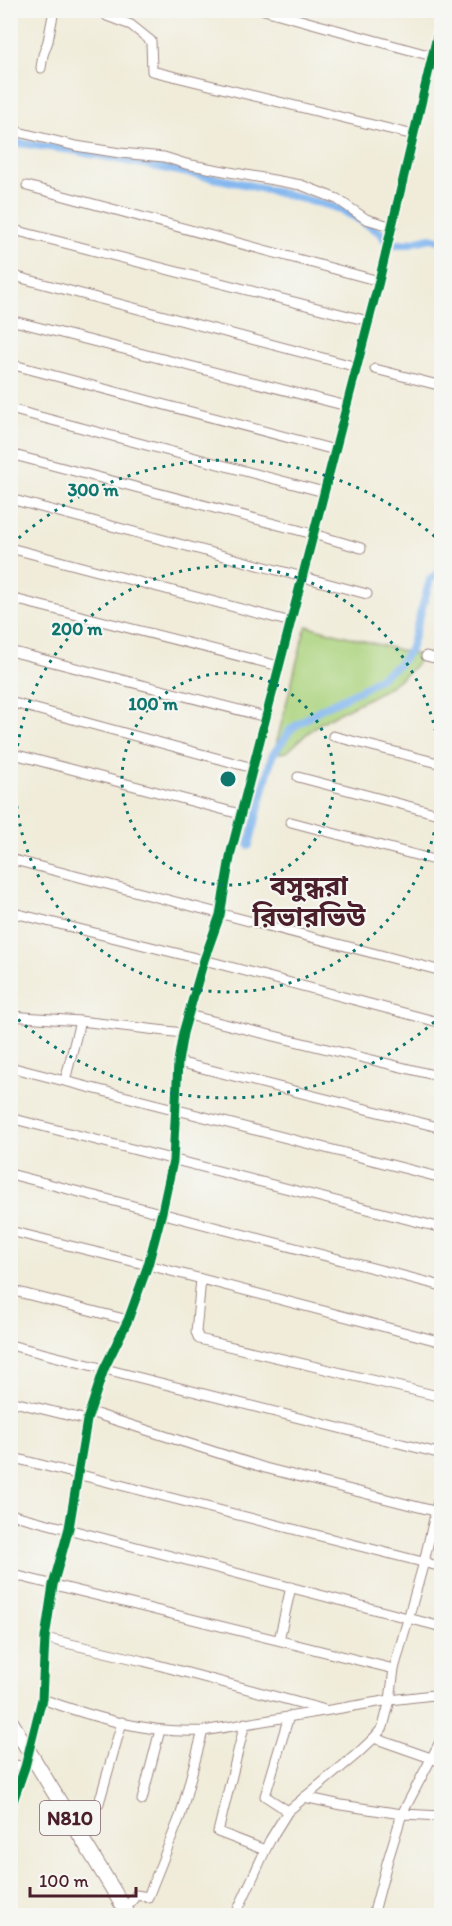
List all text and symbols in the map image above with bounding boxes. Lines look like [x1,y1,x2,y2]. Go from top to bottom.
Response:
text: 300 m [67,479,119,501]
text: 200 m [52,618,103,640]
text: 100 m [128,693,179,715]
centre of rings [218,769,238,789]
district label: বসুন্ধরা রিভারভিউ [251,869,366,933]
road number: N810 [40,1801,100,1835]
scale bar [30,1860,136,1898]
text: 100 m [39,1870,89,1892]

